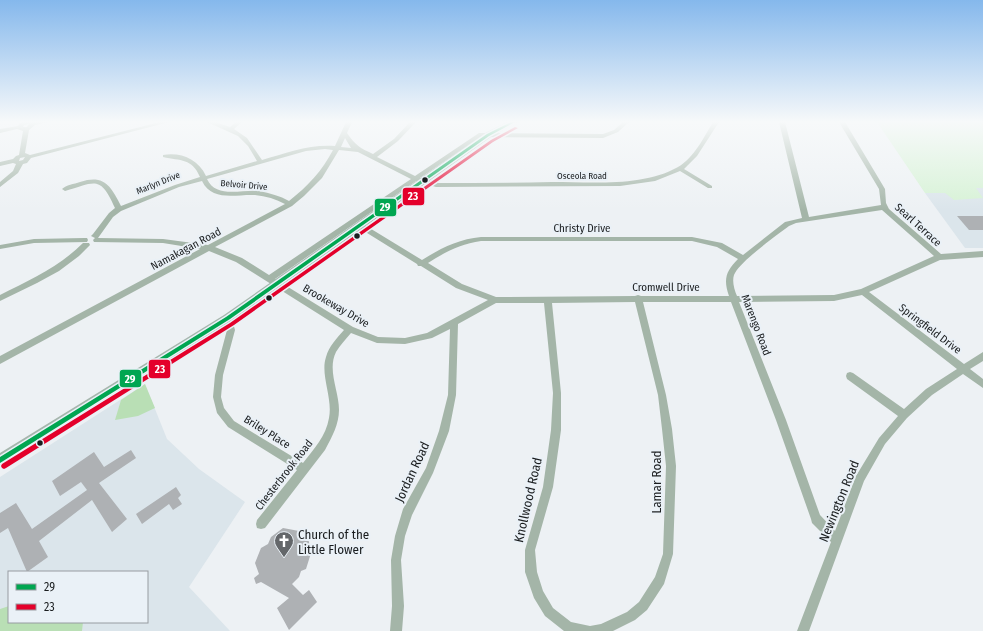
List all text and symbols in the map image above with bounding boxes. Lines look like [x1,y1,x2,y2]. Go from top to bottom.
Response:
street label: Marlyn Drive [135,170,182,196]
street label: Osceola Road [557,171,607,181]
unlabelled marker [420,175,430,185]
street label: Belvoir Drive [220,178,268,192]
line badge: 23 [402,187,425,206]
text: 23 [407,190,418,203]
line badge: 29 [374,198,397,217]
text: 29 [379,201,391,214]
street label: Searl Terrace [892,201,944,249]
street label: Christy Drive [554,222,610,235]
street label: Namakagan Road [149,225,223,273]
unlabelled marker [352,231,362,241]
street label: Cromwell Drive [632,281,700,294]
street label: Brookeway Drive [300,282,372,330]
unlabelled marker [264,293,274,303]
street label: Marengo Road [738,293,774,357]
street label: Springfield Drive [896,301,964,357]
line badge: 23 [148,359,171,379]
text: 23 [154,363,165,376]
line badge: 29 [119,369,142,388]
text: 29 [124,373,136,386]
street label: Briley Place [241,413,293,451]
street label: Chesterbrook Road [253,437,315,513]
unlabelled marker [35,438,45,448]
street label: Jordan Road [392,439,432,505]
street label: Lamar Road [649,451,664,513]
street label: Knollwood Road [511,456,545,544]
street label: Newington Road [816,458,862,544]
place label: Church of the Little Flower [298,527,369,557]
church icon: Church of the Little Flower [273,530,295,558]
legend [8,571,148,623]
text: 29 [44,580,55,594]
text: 23 [44,600,55,614]

